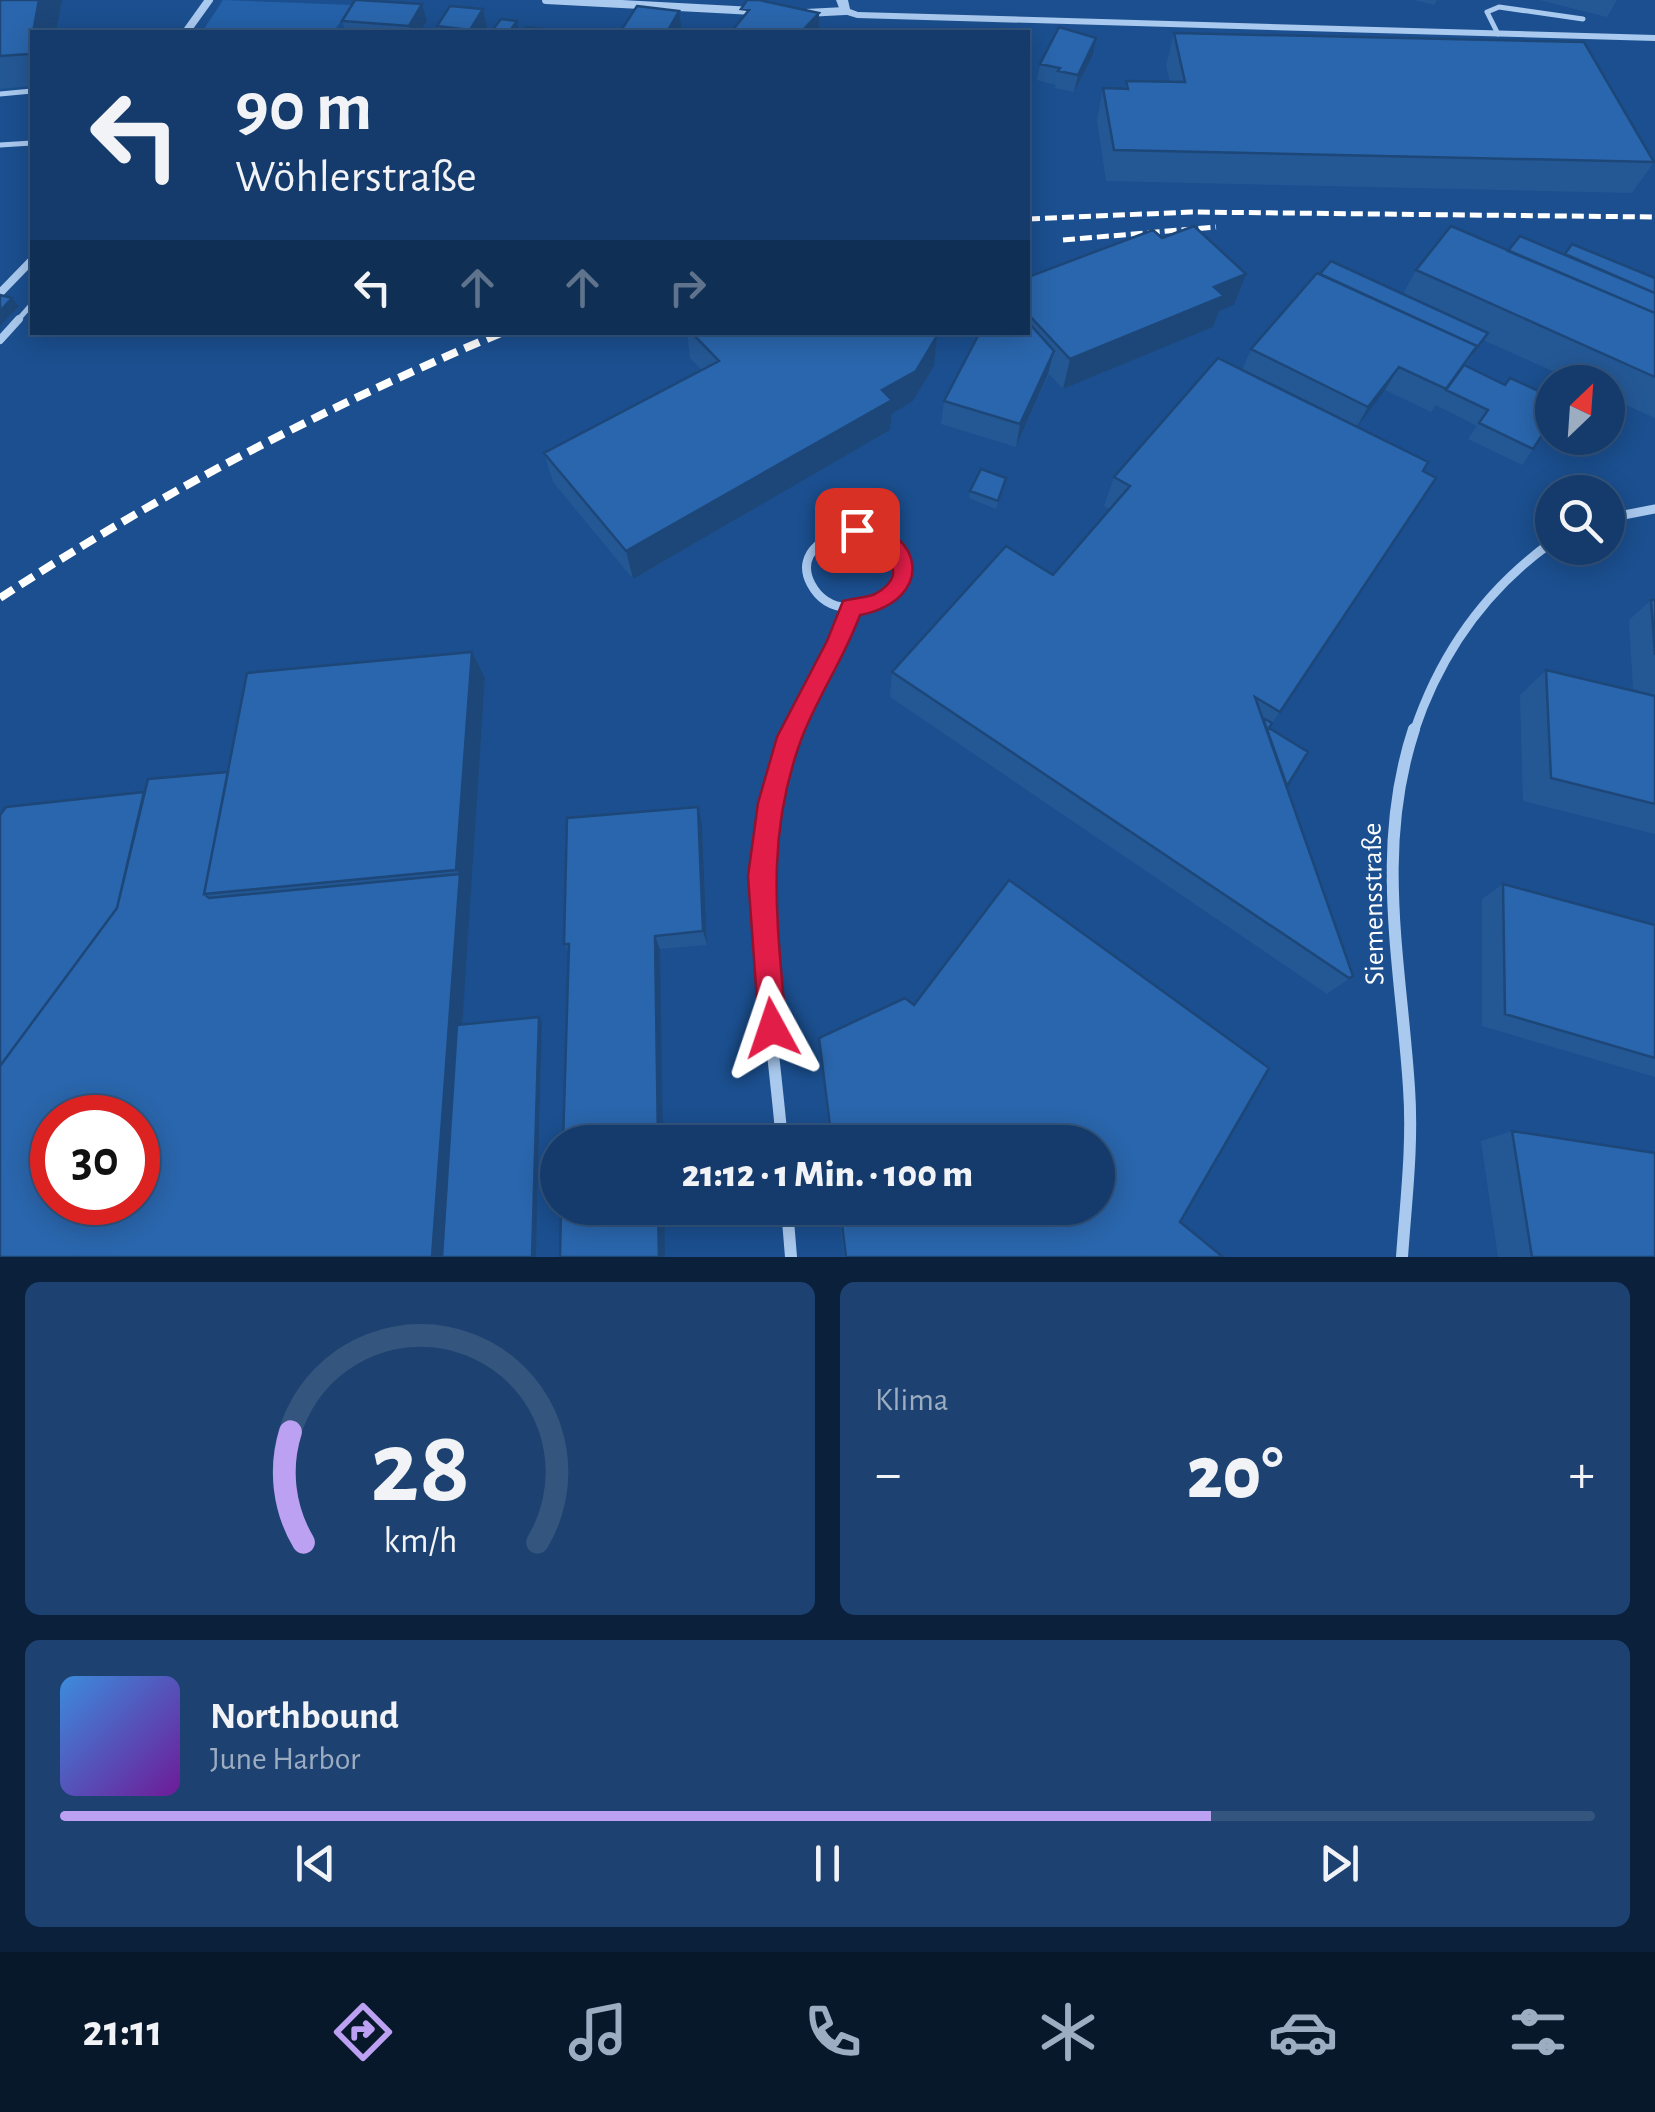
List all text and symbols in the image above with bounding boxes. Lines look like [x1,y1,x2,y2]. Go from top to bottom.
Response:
icon: left [70,70,200,200]
text: 90 m [235,73,372,143]
text: Wöhlerstraße [235,155,477,200]
icon: left [345,260,400,315]
icon: ahead [450,260,505,315]
icon: ahead [555,260,610,315]
icon: right [660,260,715,315]
north arrow [1535,365,1625,455]
map controls [1535,365,1625,565]
button: search [1535,475,1625,565]
pin [815,488,900,573]
icon: arrive [830,503,885,558]
street label: Siemensstraße [1359,823,1389,985]
position arrow [720,976,824,1080]
speed limit sign: 30 [30,1095,160,1225]
text: 21:12 · 1 Min. · 100 m [682,1156,973,1194]
text: Klima [875,1384,949,1416]
text: 28 [370,1417,470,1521]
text: 20° [1187,1437,1283,1512]
text: − [875,1447,901,1502]
text: + [1569,1447,1595,1502]
text: km/h [383,1523,457,1559]
text: Northbound [210,1698,399,1736]
text: June Harbor [210,1743,360,1775]
icon: previous [288,1836,343,1891]
icon: pause [800,1836,855,1891]
icon: next [1312,1836,1367,1891]
icon: directions [328,1997,398,2067]
icon: music [563,1997,633,2067]
icon: phone [798,1997,868,2067]
icon: climate [1033,1997,1103,2067]
icon: car [1268,1997,1338,2067]
icon: filters [1503,1997,1573,2067]
text: 21:11 [82,2009,163,2054]

